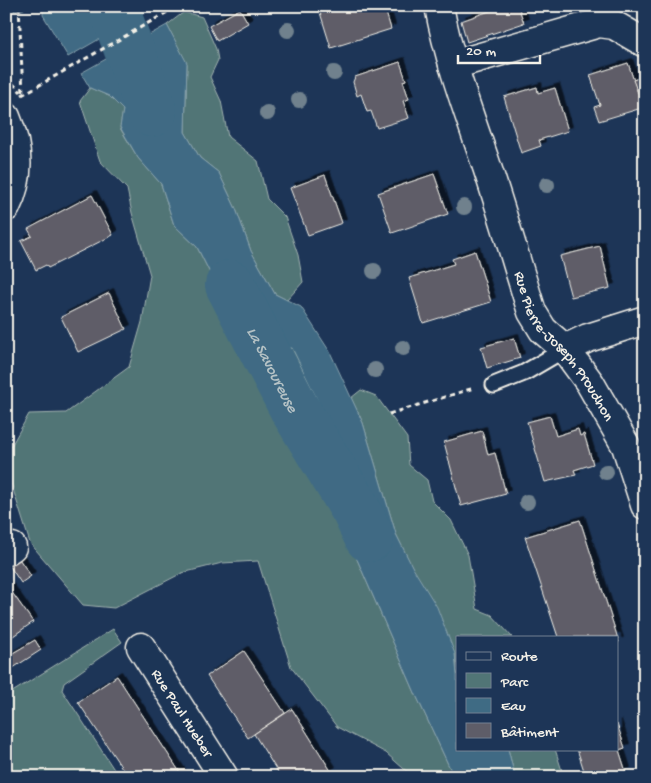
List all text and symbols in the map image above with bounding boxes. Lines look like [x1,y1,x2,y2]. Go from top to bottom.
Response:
scale bar [458,32,541,64]
text: 20 m [466,43,496,61]
street label: Rue Pierre-Joseph Proudhon [509,269,617,425]
water label: La Savoureuse [241,325,301,417]
legend [456,636,618,750]
text: Route [501,648,538,666]
street label: Rue Paul Hueber [147,666,217,763]
text: Parc [500,674,529,692]
text: Eau [501,698,526,716]
text: Bâtiment [500,724,560,742]

